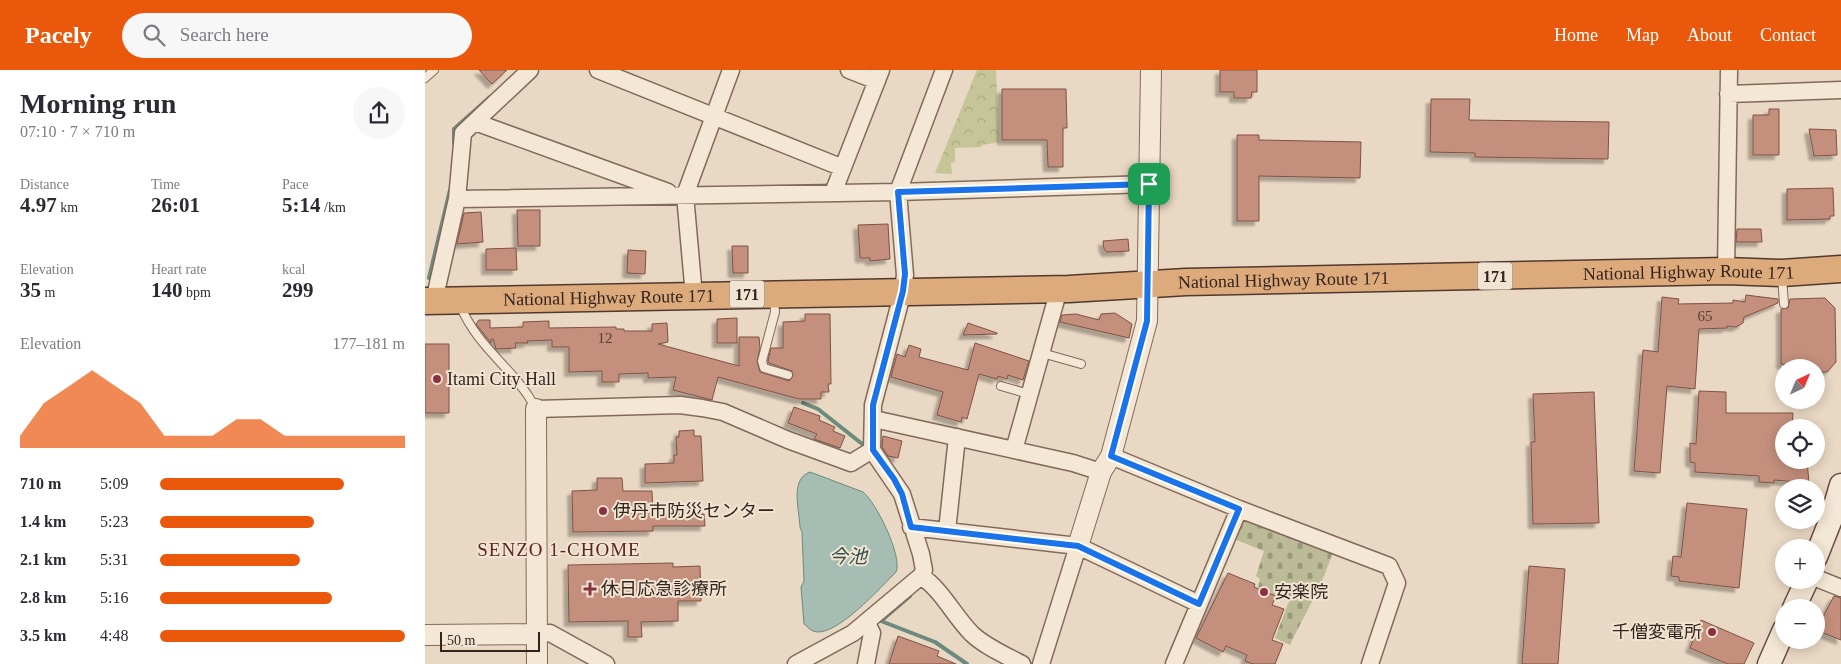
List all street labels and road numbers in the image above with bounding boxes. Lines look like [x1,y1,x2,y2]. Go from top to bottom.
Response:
street label: National Highway Route 171 [1583,261,1795,284]
road number: 171 [1477,262,1513,290]
street label: National Highway Route 171 [1177,268,1390,292]
road number: 171 [729,280,765,308]
street label: National Highway Route 171 [503,286,715,310]

